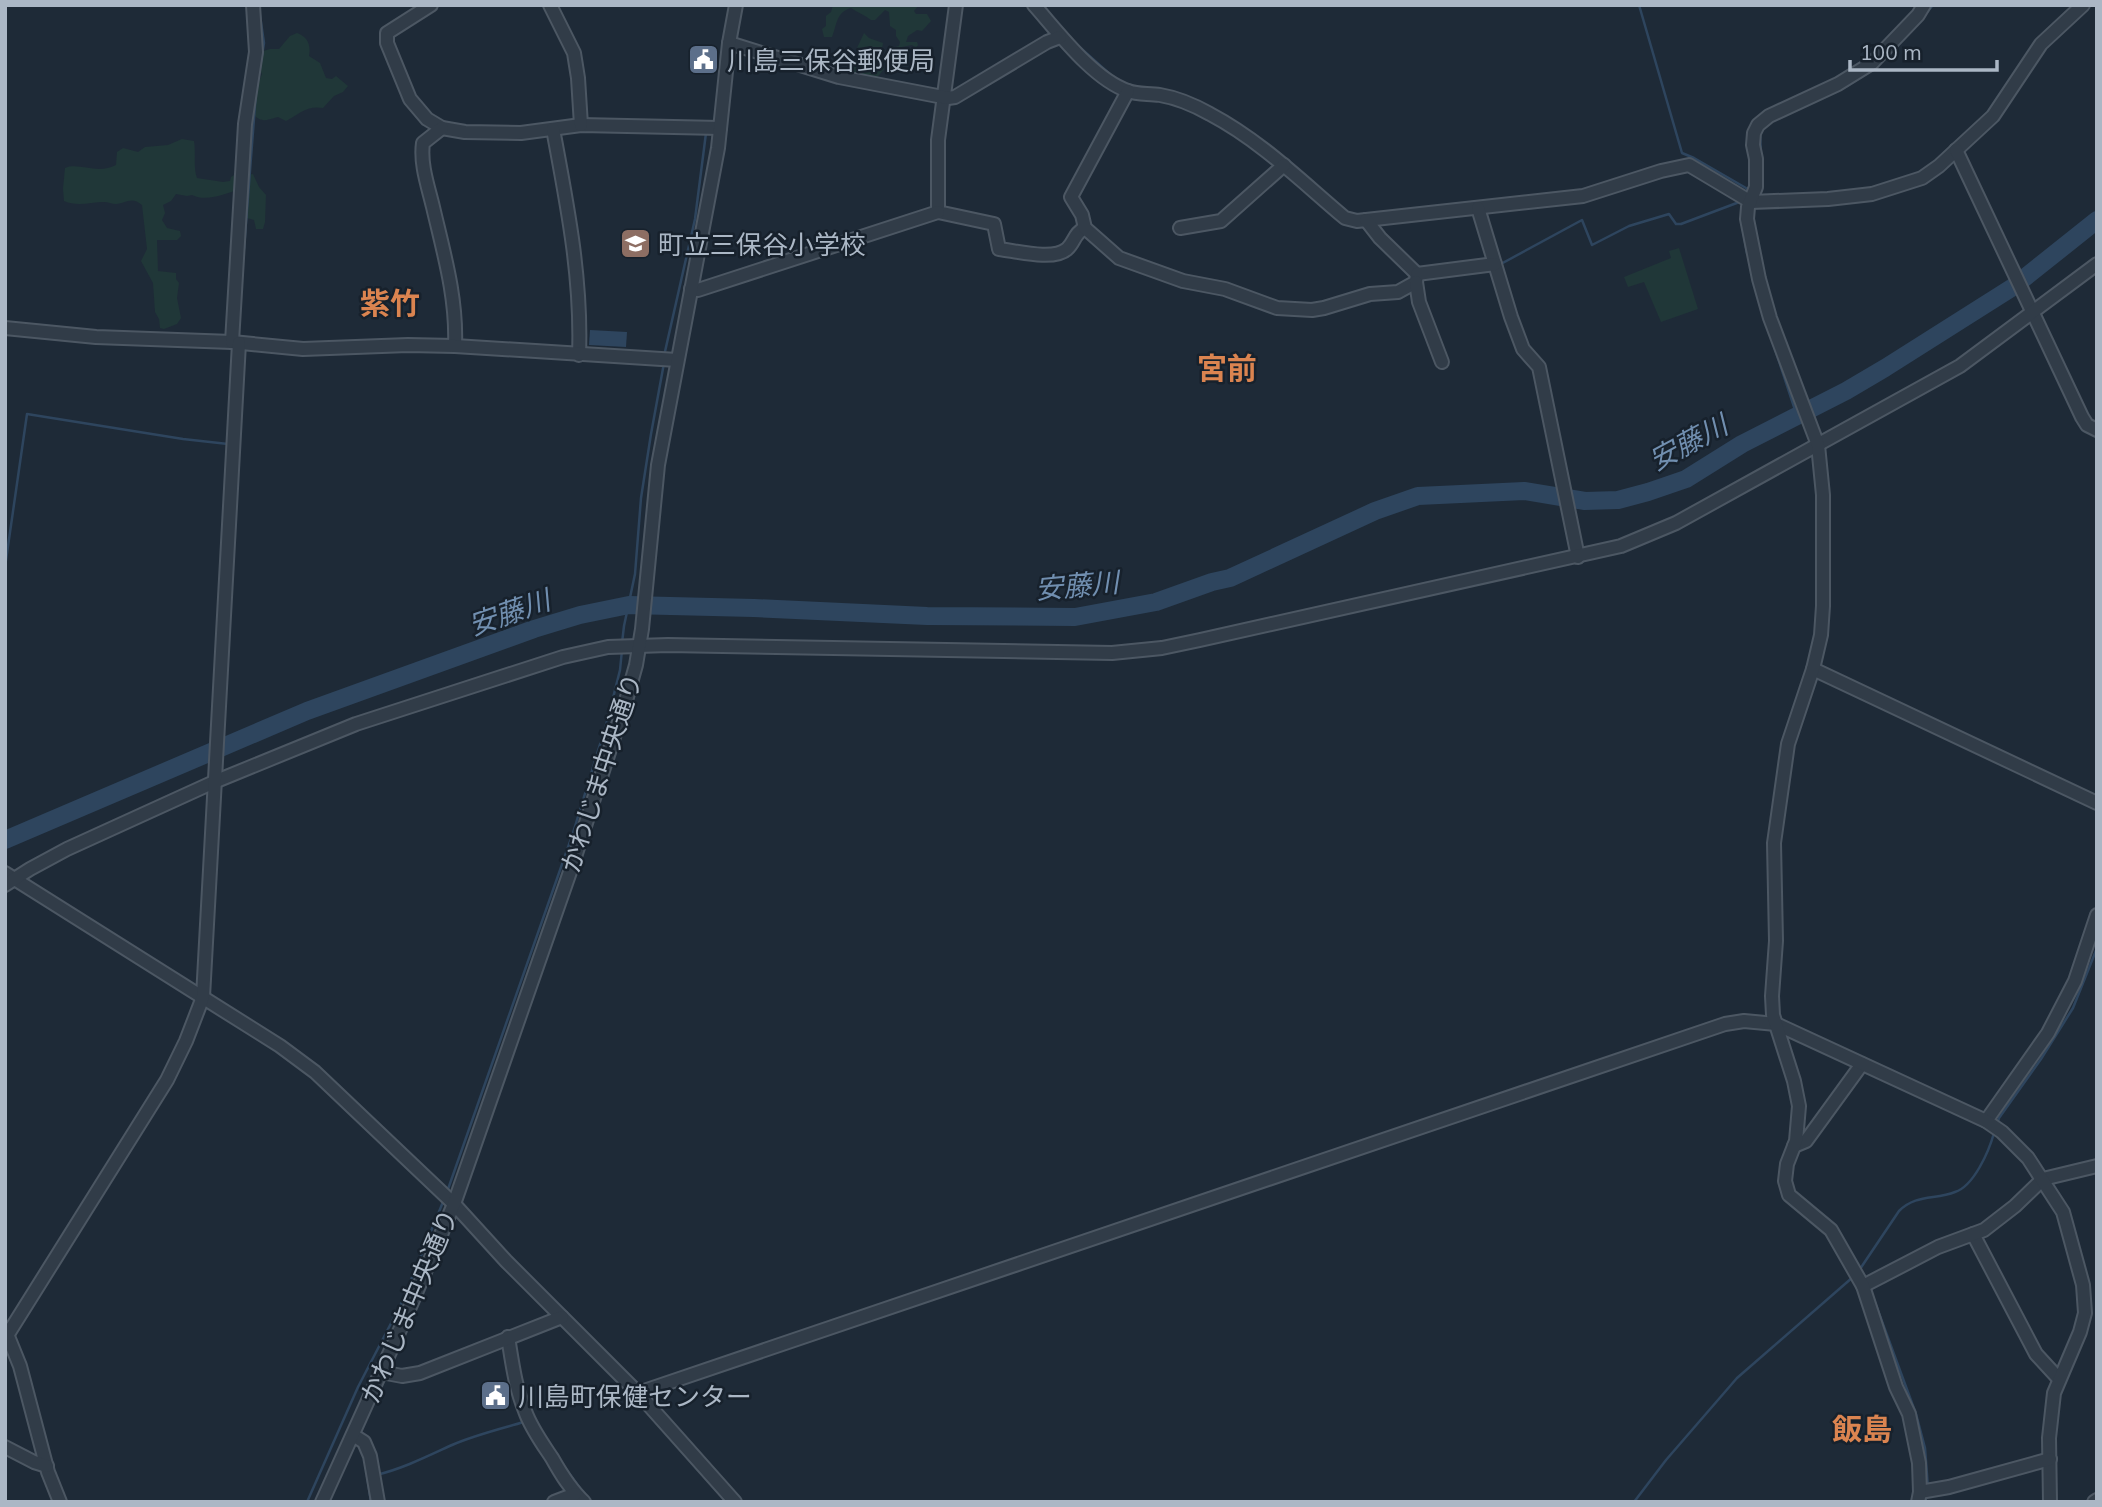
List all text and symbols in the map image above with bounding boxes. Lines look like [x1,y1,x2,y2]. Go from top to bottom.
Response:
scale bar [1850,28,1997,72]
text: 100 m [1860,39,1922,65]
public building icon: 川島三保谷郵便局 [687,43,721,77]
place label: 川島三保谷郵便局 [727,44,935,77]
school or university icon: 町立三保谷小学校 [618,227,652,261]
place label: 町立三保谷小学校 [658,228,866,261]
district label: 紫竹 [360,284,420,322]
district label: 宮前 [1197,349,1257,387]
water label: 安藤川 [1643,405,1736,477]
water label: 安藤川 [1034,564,1123,606]
water label: 安藤川 [464,581,557,642]
street label: かわじま中央通り [553,669,649,877]
street label: かわじま中央通り [353,1204,465,1408]
public building icon: 川島町保健センター [478,1379,512,1413]
place label: 川島町保健センター [518,1380,752,1413]
district label: 飯島 [1832,1410,1892,1448]

